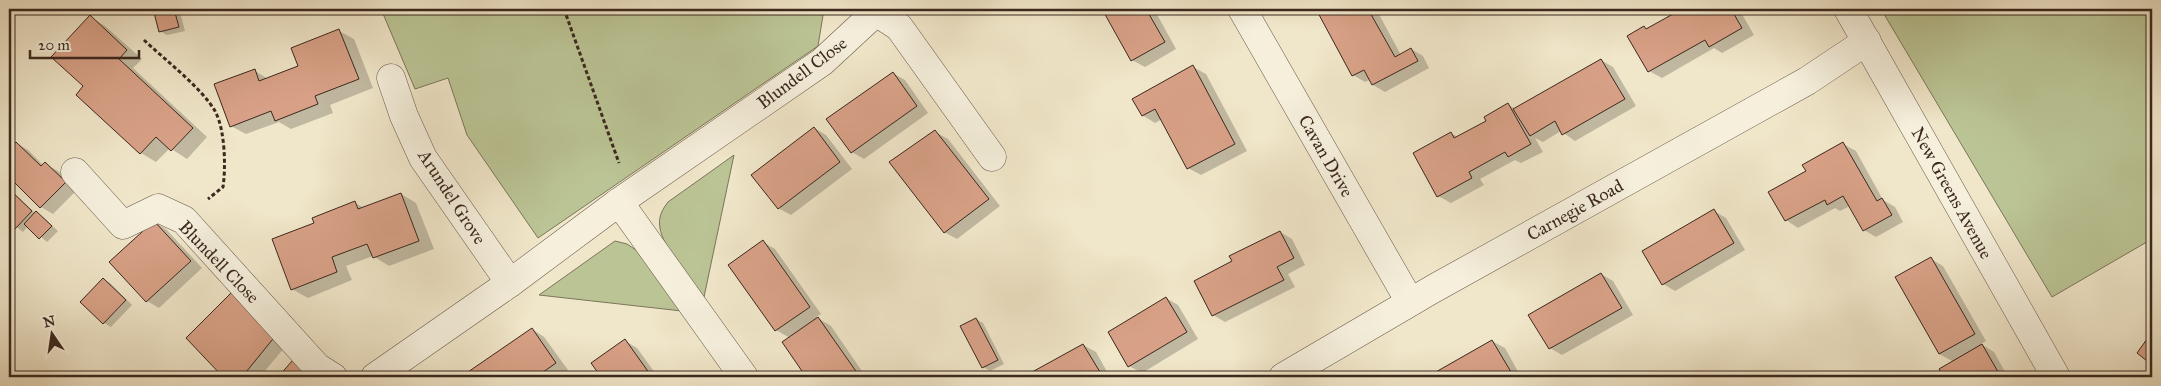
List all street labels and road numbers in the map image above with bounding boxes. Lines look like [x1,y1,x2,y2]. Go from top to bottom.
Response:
street label: Blundell Close [753,32,851,114]
street label: Cavan Drive [1294,111,1358,201]
street label: New Greens Avenue [1907,123,1997,263]
street label: Arundel Grove [413,145,491,248]
street label: Carnegie Road [1523,174,1628,246]
street label: Blundell Close [174,216,264,308]

